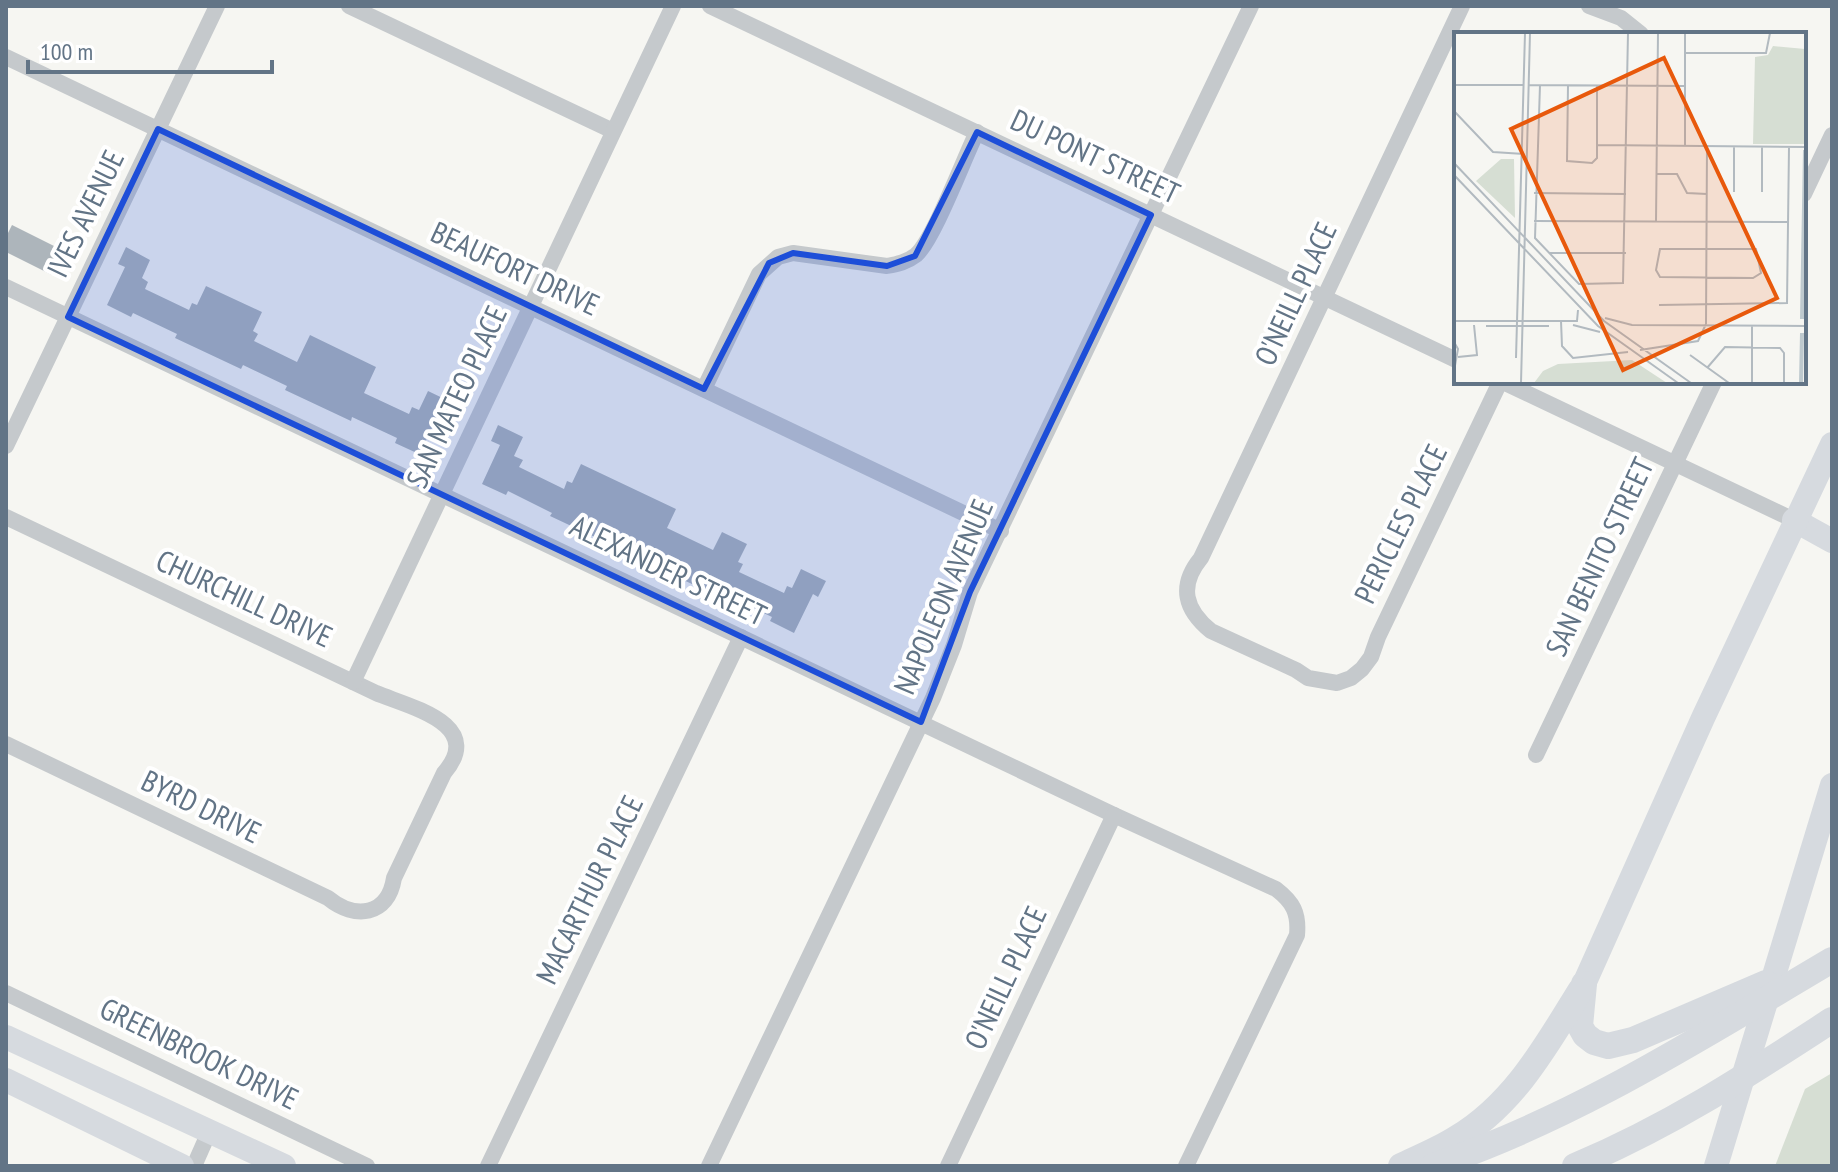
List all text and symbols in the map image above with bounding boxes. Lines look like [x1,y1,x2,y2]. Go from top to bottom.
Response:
scale bar [28,24,272,74]
inset map [1454,32,1806,384]
text: 100 m [40,36,93,67]
street label: DU PONT STREET [1005,99,1186,212]
street label: IVES AVENUE [37,143,132,283]
street label: BEAUFORT DRIVE [425,212,606,324]
street label: O'NEILL PLACE [1245,216,1345,371]
street label: SAN MATEO PLACE [396,299,515,494]
street label: PERICLES PLACE [1344,437,1455,609]
street label: SAN BENITO STREET [1536,451,1662,662]
street label: NAPOLEON AVENUE [884,493,1001,700]
street label: ALEXANDER STREET [564,505,773,634]
street label: CHURCHILL DRIVE [150,540,339,655]
street label: BYRD DRIVE [135,760,268,851]
street label: MACARTHUR PLACE [526,789,651,990]
street label: O'NEILL PLACE [955,900,1055,1055]
street label: GREENBROOK DRIVE [94,988,305,1118]

